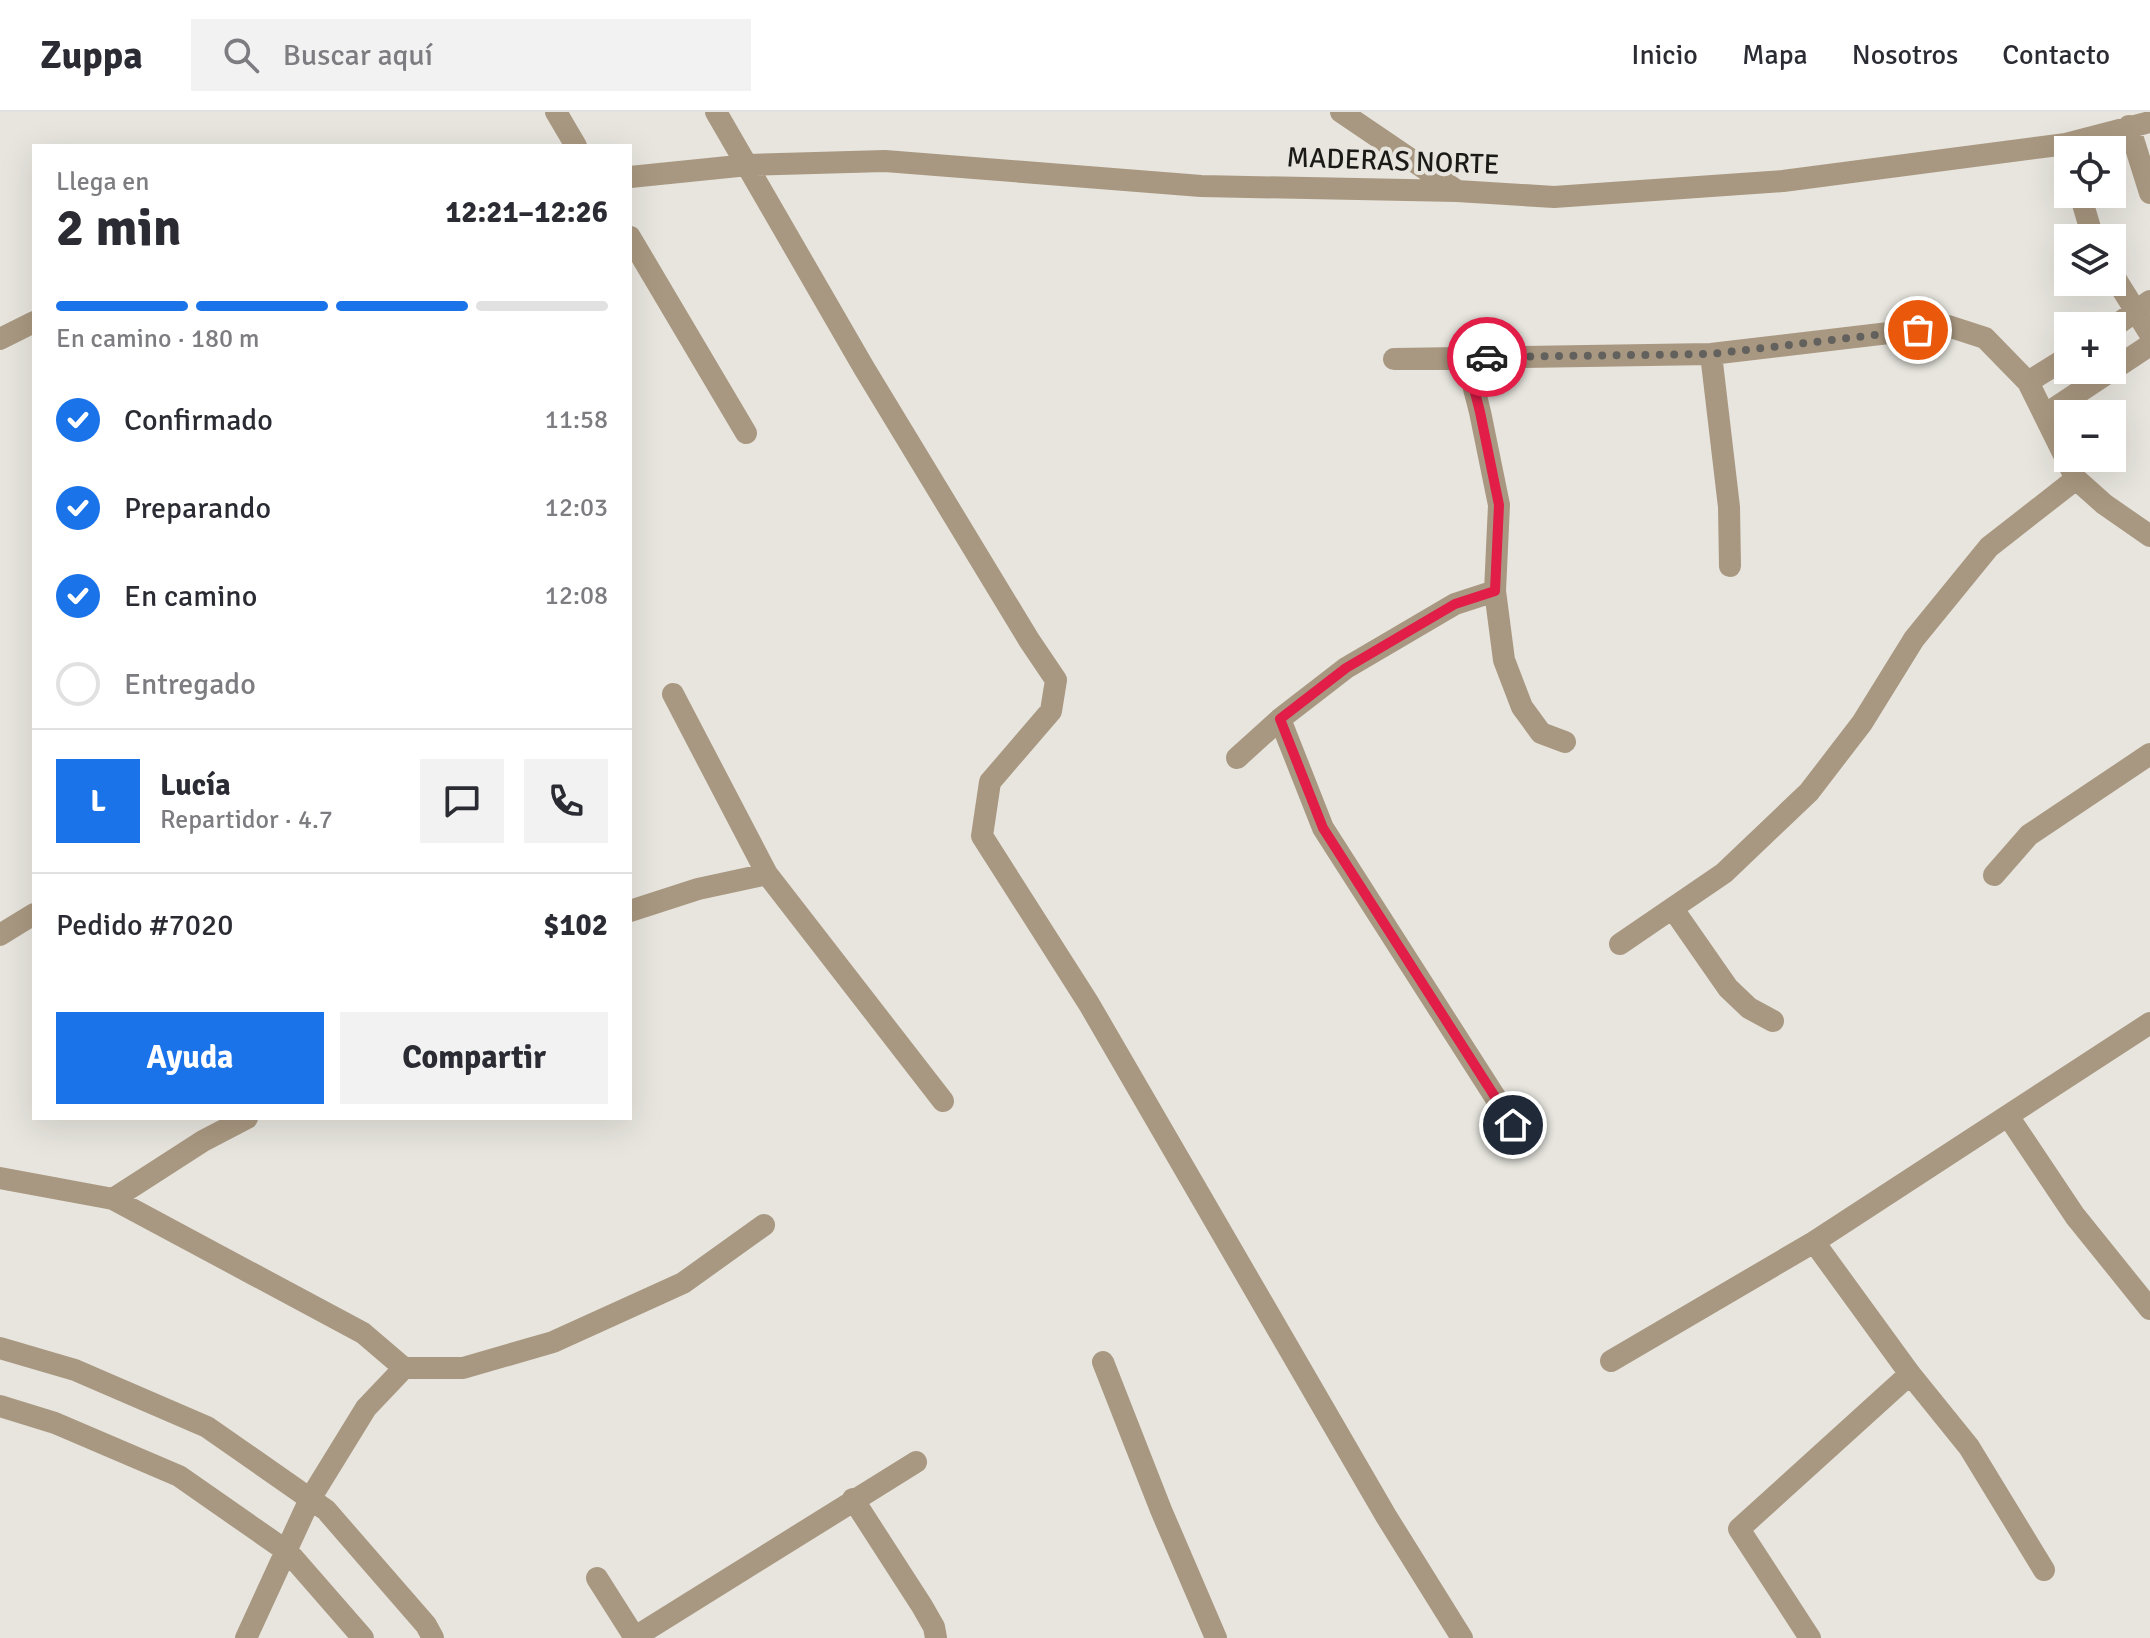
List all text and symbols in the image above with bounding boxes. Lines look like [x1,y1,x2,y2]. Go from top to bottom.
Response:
search box [191,19,751,91]
text: Zuppa [40,32,143,79]
icon: search [219,33,263,77]
text: Buscar aquí [283,37,433,74]
text: Inicio [1631,38,1698,72]
text: Mapa [1742,38,1808,72]
text: Nosotros [1852,38,1958,72]
text: Contacto [2002,38,2110,72]
map controls [2054,136,2126,472]
button: locate [2054,136,2126,208]
street label: MADERAS NORTE [1286,140,1500,182]
text: Llega en [56,166,150,198]
text: 12:21–12:26 [445,194,608,231]
text: 2 min [56,196,182,260]
button: layers [2054,224,2126,296]
pin [1884,296,1952,364]
icon: bag [1896,308,1940,352]
button: + [2054,312,2126,384]
courier [1447,317,1527,397]
text: En camino · 180 m [56,323,259,355]
icon: car [1465,335,1509,379]
icon: check [56,398,100,442]
button: − [2054,400,2126,472]
text: Confirmado [124,402,273,439]
text: 11:58 [545,404,608,436]
icon: check [56,486,100,530]
text: Preparando [124,490,271,527]
text: 12:03 [545,492,608,524]
icon: check [56,574,100,618]
text: En camino [124,578,257,615]
text: 12:08 [545,580,608,612]
text: Entregado [124,666,256,703]
button: chat [420,759,504,843]
button: phone [524,759,608,843]
text: Lucía [160,767,231,804]
text: L [90,783,106,820]
text: Repartidor · 4.7 [160,804,333,836]
text: Pedido #7020 [56,907,233,944]
text: $102 [543,907,608,944]
button: Ayuda [56,1012,324,1104]
button: Compartir [340,1012,608,1104]
pin [1479,1091,1547,1159]
icon: home [1491,1103,1535,1147]

